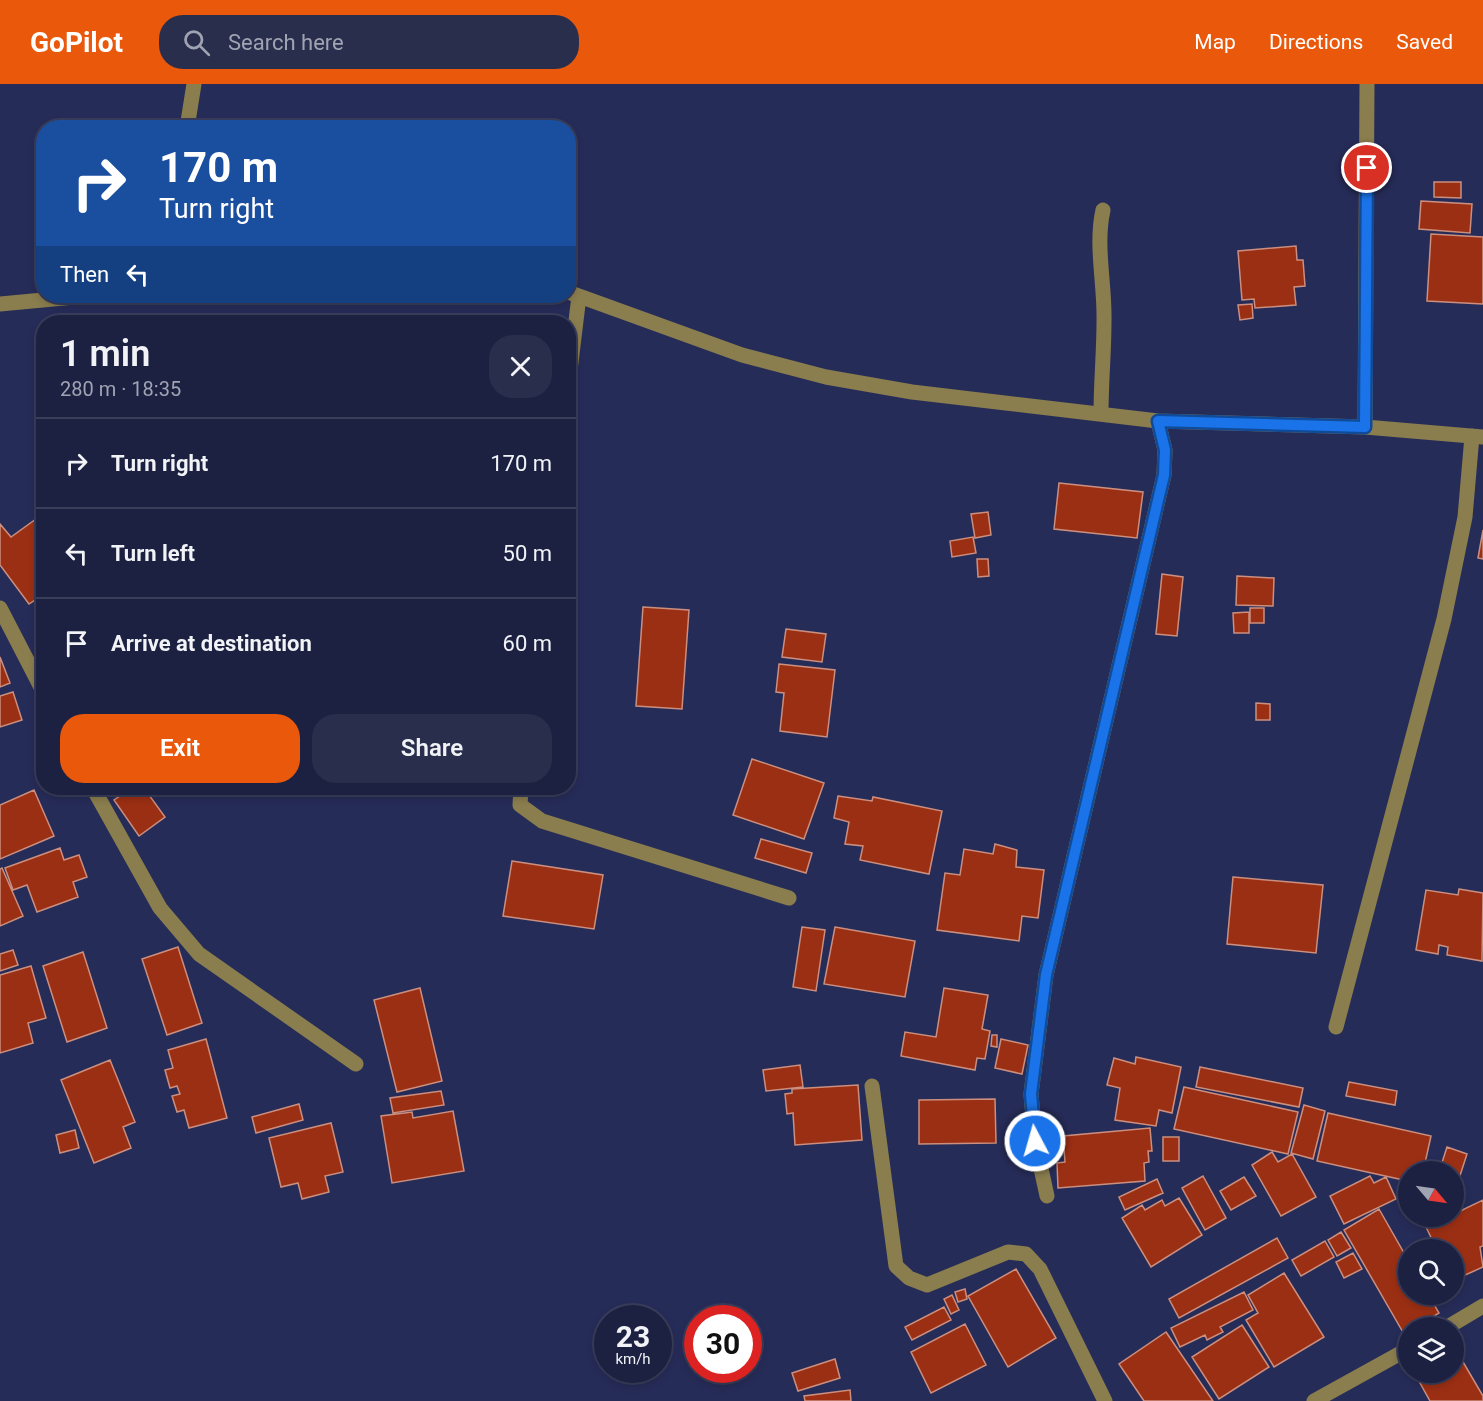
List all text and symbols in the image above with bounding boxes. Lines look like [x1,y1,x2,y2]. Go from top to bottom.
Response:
search box [159,15,579,69]
text: GoPilot [30,26,123,59]
icon: search [180,26,213,59]
text: Search here [228,30,344,55]
text: Map [1194,30,1236,54]
text: Directions [1269,30,1363,54]
text: Saved [1396,30,1453,54]
pin [1341,142,1392,193]
text: 170 m [159,143,278,192]
icon: right [60,144,138,222]
icon: arrive [1350,151,1383,184]
text: Turn right [159,193,274,225]
icon: left [121,258,154,291]
text: Then [60,262,109,287]
text: 1 min [60,333,150,375]
button: close [489,335,552,398]
text: 280 m · 18:35 [60,377,181,401]
icon: right [60,447,93,480]
text: Turn right [111,451,208,476]
text: 170 m [490,451,552,476]
icon: left [60,537,93,570]
text: Turn left [111,541,195,566]
text: 50 m [503,541,552,566]
icon: arrive [60,627,93,660]
text: Arrive at destination [111,631,312,656]
text: 60 m [503,631,552,656]
button: Exit [60,714,300,783]
button: Share [312,714,552,783]
position arrow [1003,1109,1067,1173]
north arrow [1398,1161,1464,1227]
map controls [1398,1161,1464,1383]
button: search [1398,1239,1464,1305]
speed limit sign: 30 [684,1305,762,1383]
button: layers [1398,1317,1464,1383]
text: 23 [616,1319,650,1354]
text: km/h [615,1350,651,1368]

